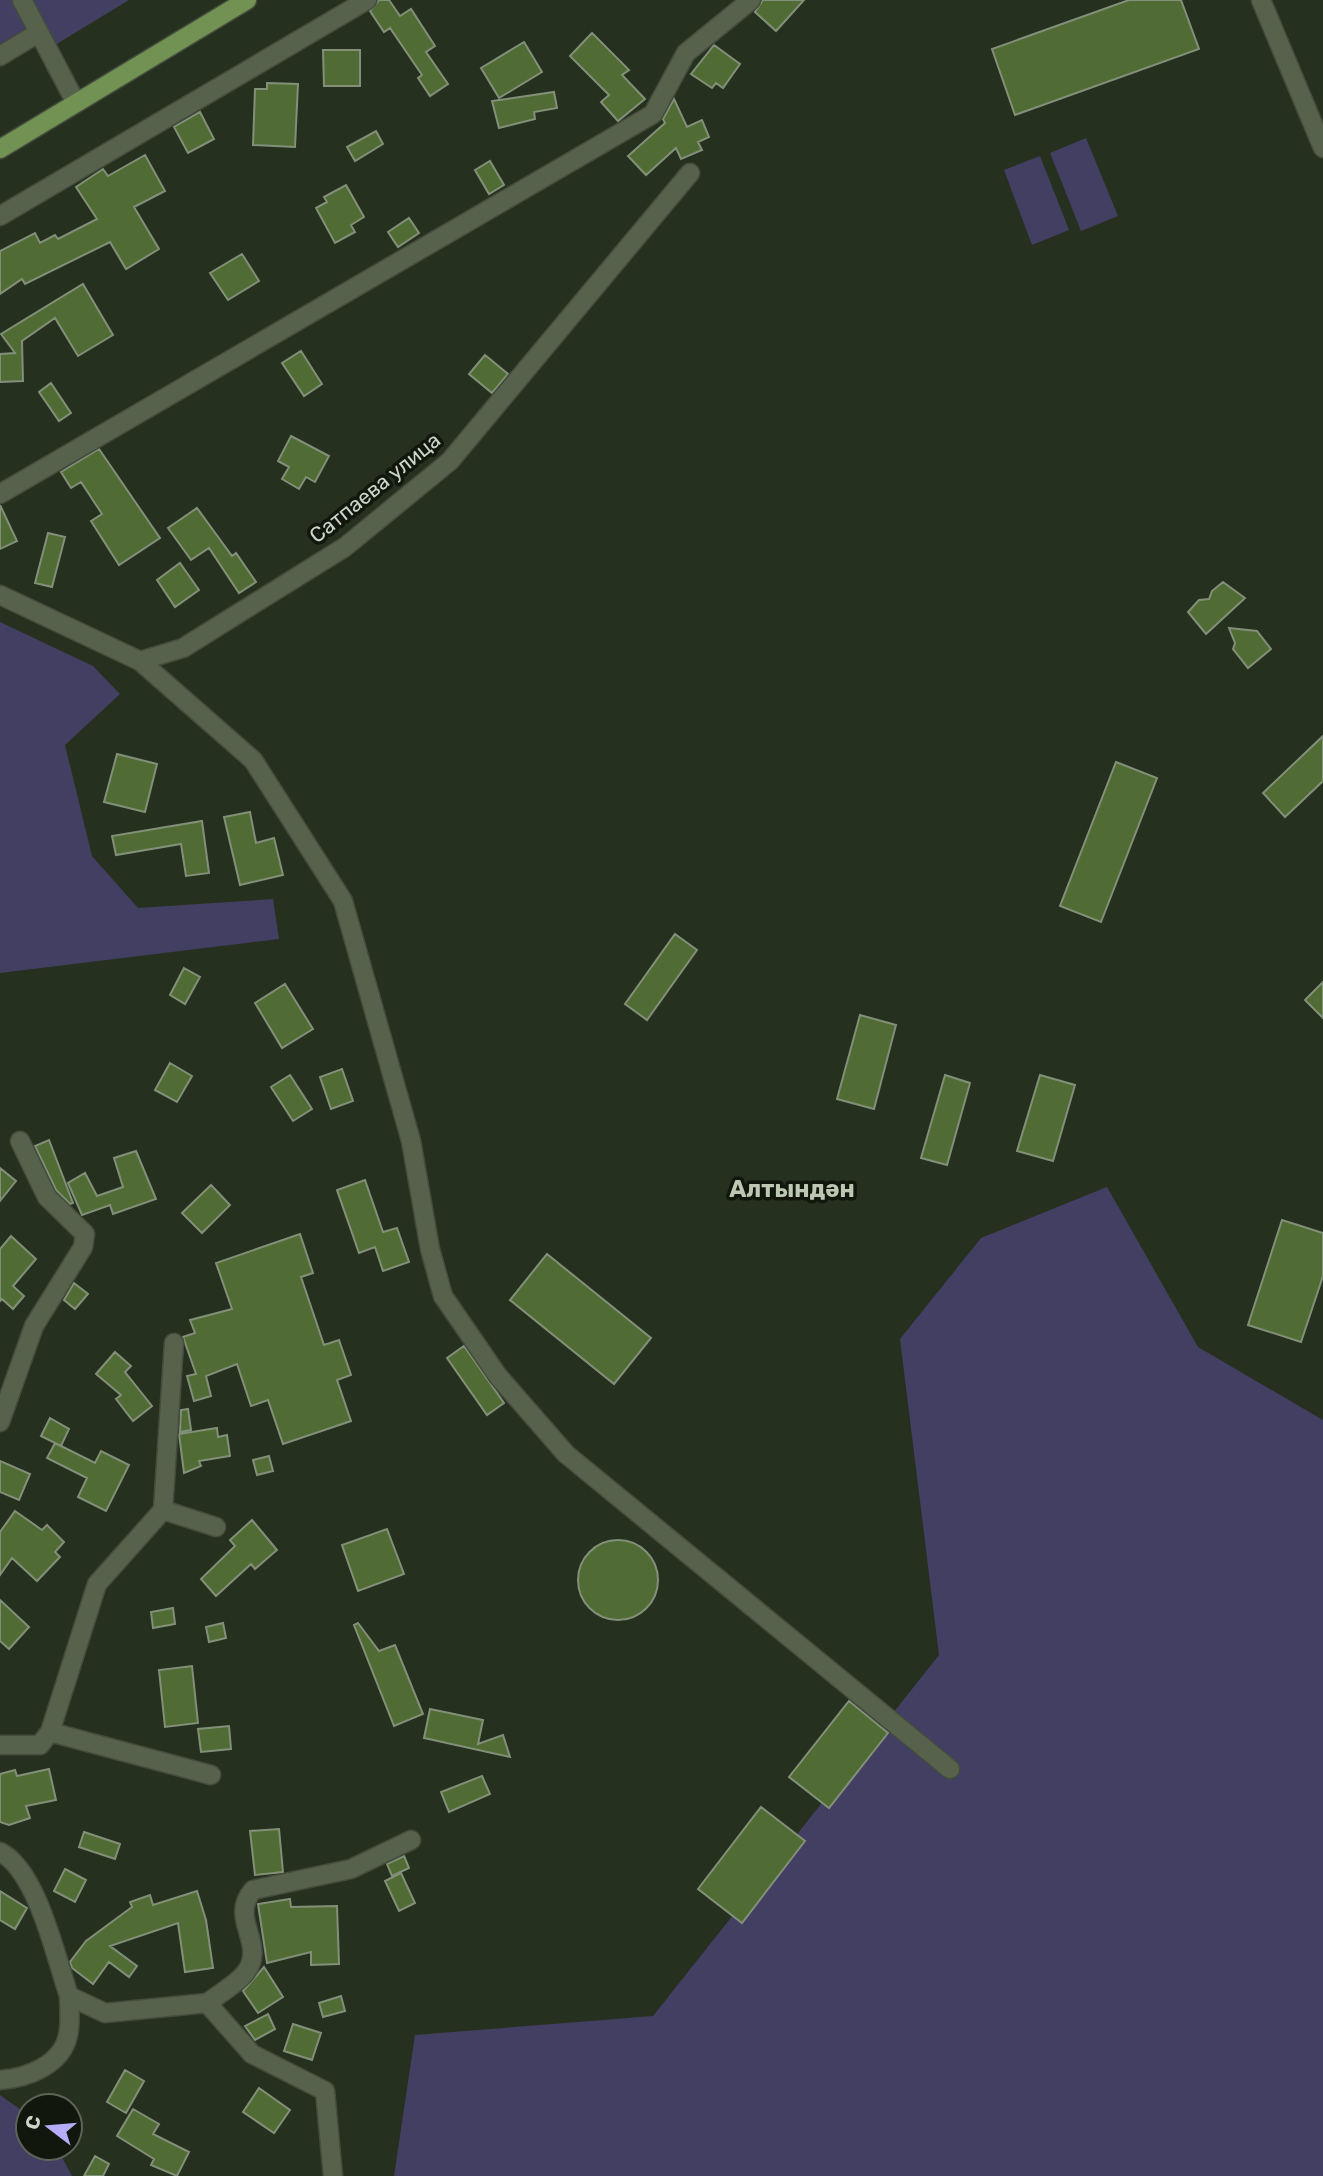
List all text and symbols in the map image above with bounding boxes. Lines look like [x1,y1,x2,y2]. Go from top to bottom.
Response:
street label: Сатпаева улица [304,427,445,548]
district label: Алтындән [729,1175,855,1203]
north arrow [14,2092,84,2162]
text: С [20,2113,46,2132]

